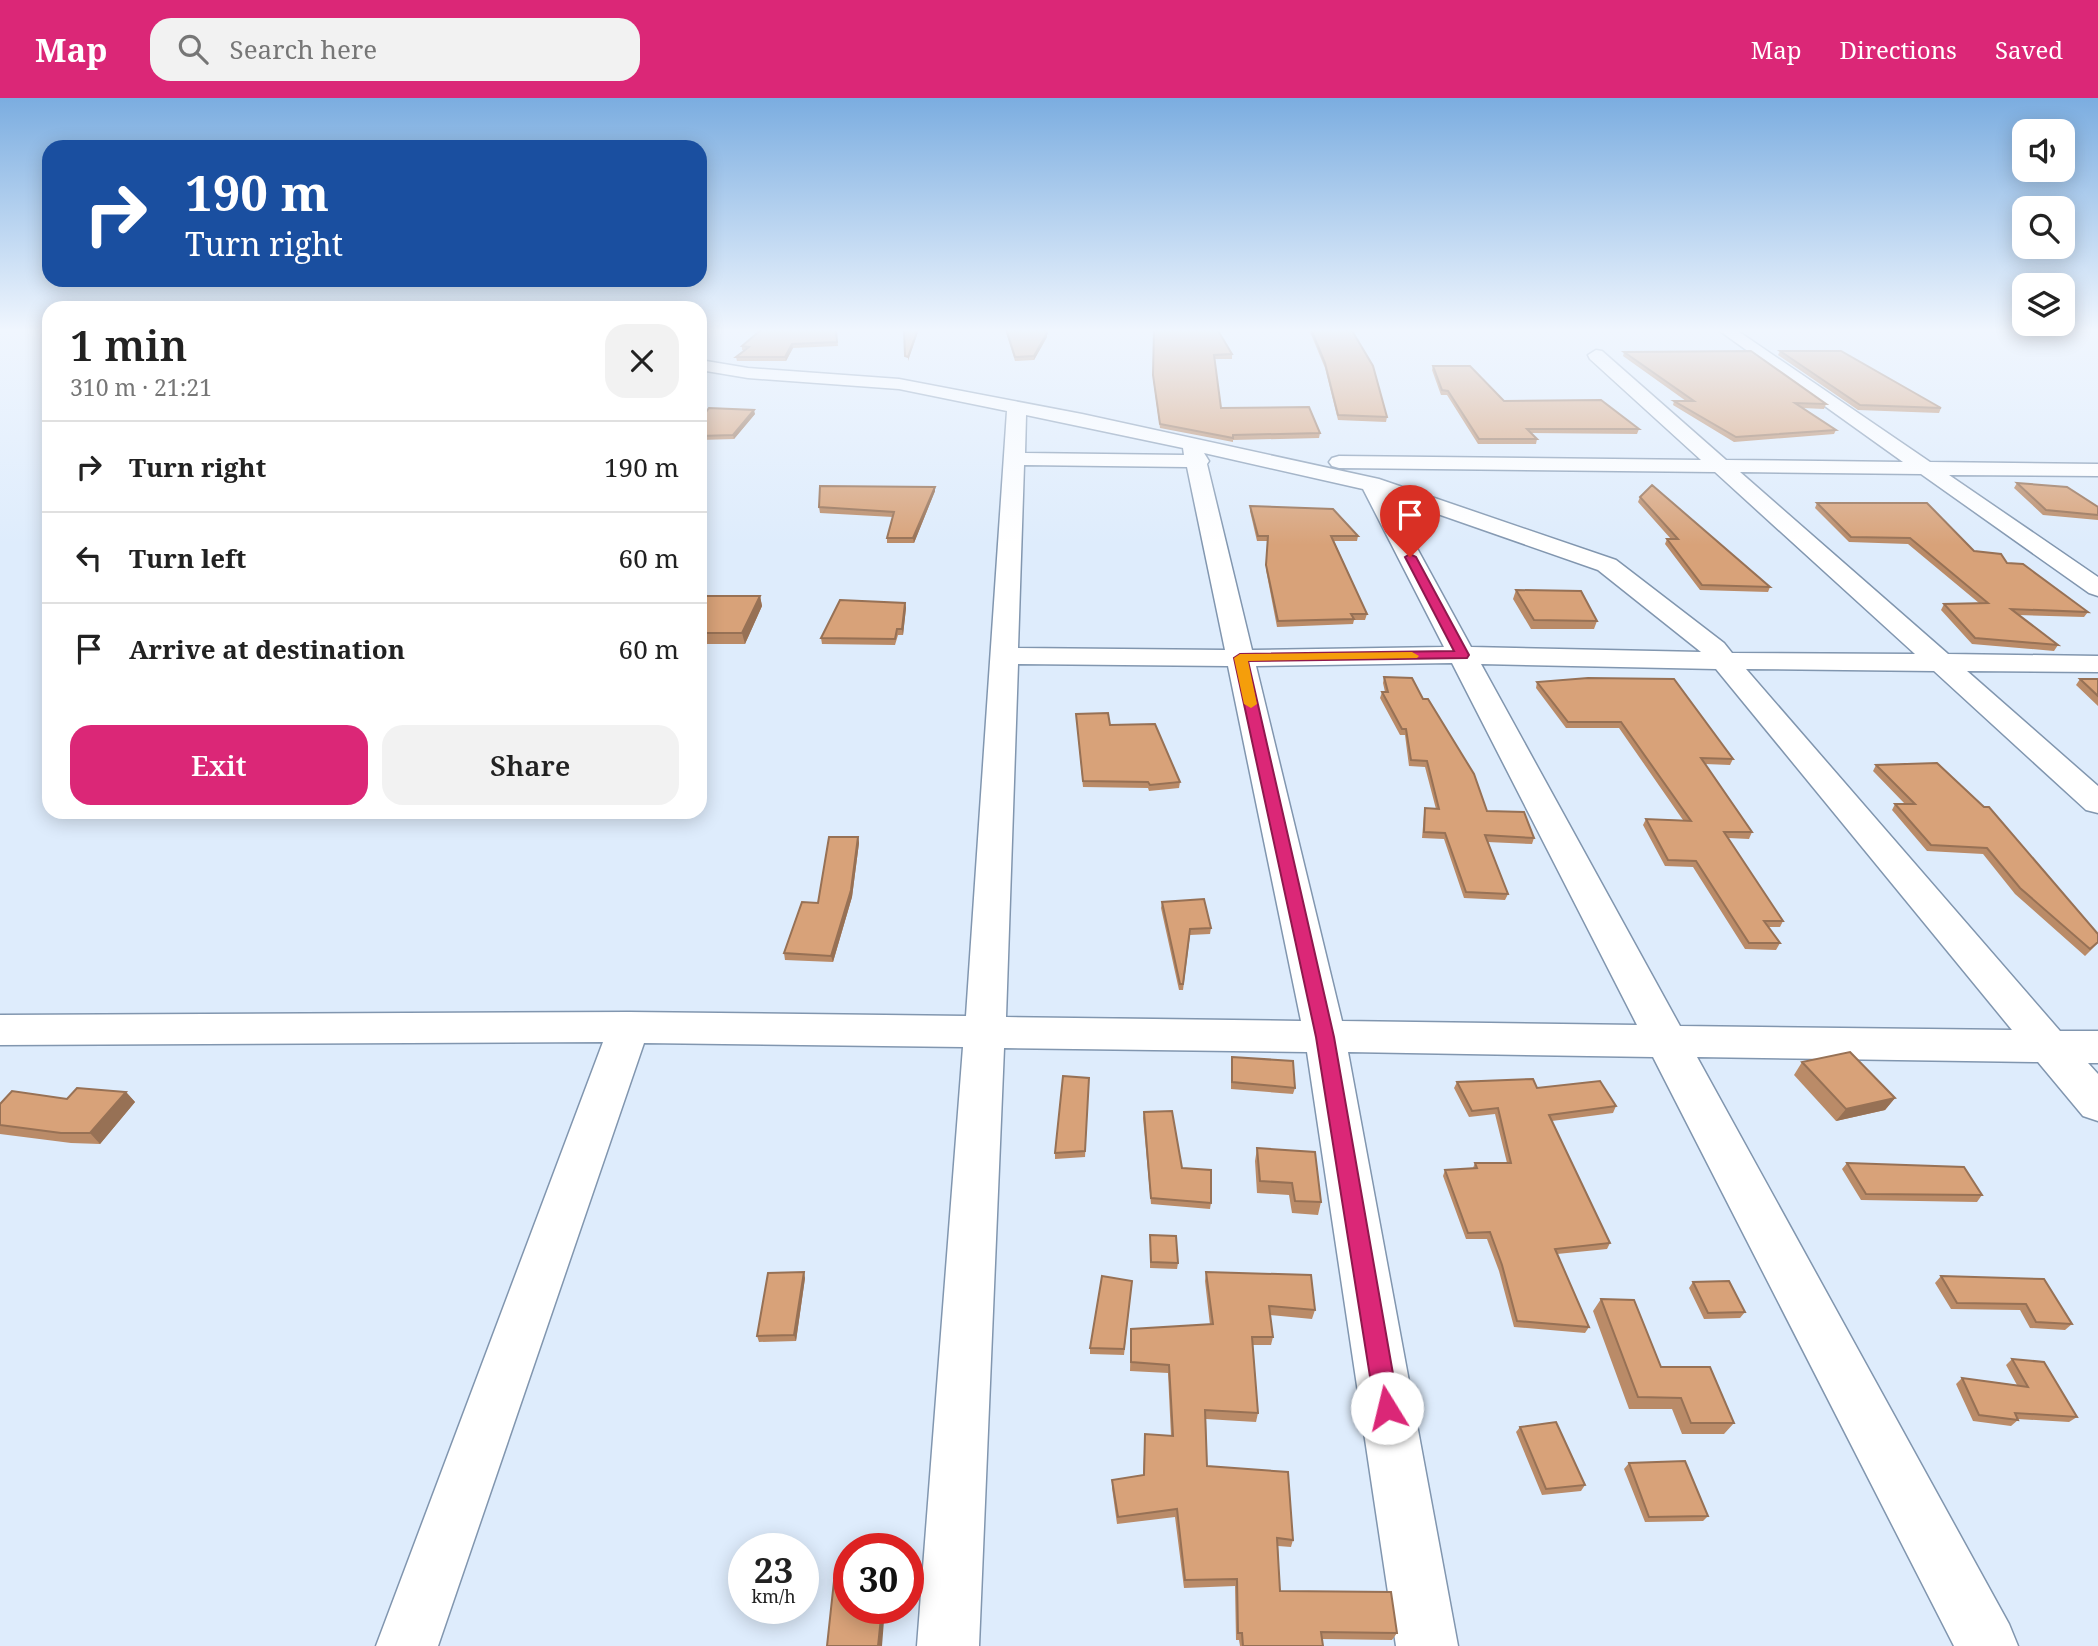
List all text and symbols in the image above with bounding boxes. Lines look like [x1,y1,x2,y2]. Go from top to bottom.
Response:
search box [150,18,640,81]
text: Map [35,27,108,72]
icon: search [174,30,212,68]
text: Search here [230,31,377,67]
text: Map [1751,33,1802,66]
text: Directions [1840,33,1957,66]
text: Saved [1995,33,2063,66]
map controls [2012,119,2075,336]
button: sound [2012,119,2075,182]
text: 190 m [185,159,329,225]
icon: right [70,168,161,259]
button: search [2012,196,2075,259]
text: Turn right [185,222,343,265]
button: layers [2012,273,2075,336]
text: 1 min [70,316,187,373]
button: close [605,324,679,398]
text: 310 m · 21:21 [70,371,212,403]
icon: right [70,448,108,486]
text: Turn right [129,449,266,485]
text: 190 m [604,449,679,485]
pin [1380,485,1440,557]
icon: arrive [1391,496,1429,534]
icon: left [70,539,108,577]
text: Turn left [129,540,246,576]
text: 60 m [619,540,679,576]
icon: arrive [70,630,108,668]
text: Arrive at destination [129,631,405,667]
text: 60 m [619,631,679,667]
button: Exit [70,725,368,805]
button: Share [382,725,679,805]
position arrow [1350,1371,1424,1445]
speed limit sign: 30 [833,1533,924,1624]
text: 23 [754,1546,793,1593]
text: km/h [751,1584,796,1608]

